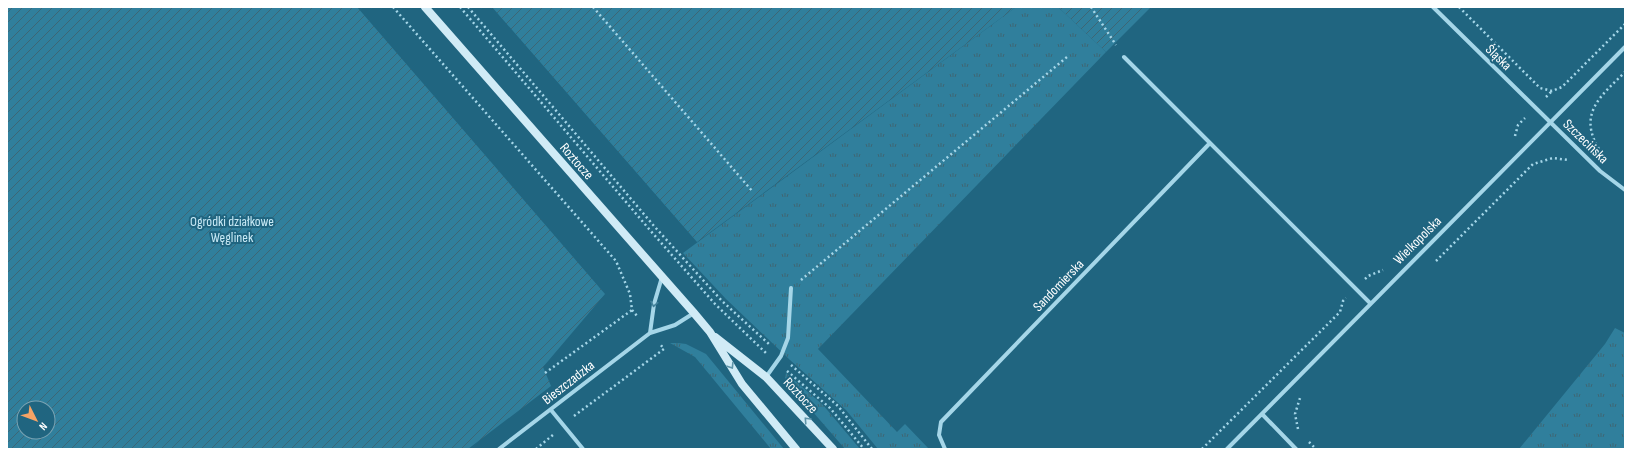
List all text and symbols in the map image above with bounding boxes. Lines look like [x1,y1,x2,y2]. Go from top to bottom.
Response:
street label: Śląska [1482,41,1515,74]
street label: Szczecińska [1559,116,1612,167]
street label: Roztocze [556,140,597,183]
park label: Ogródki działkowe Węglinek [190,213,274,246]
street label: Wielkopolska [1390,213,1445,268]
street label: Sandomierska [1029,256,1087,315]
one-way arrow [650,301,659,308]
street label: Bieszczadzka [539,357,598,408]
one-way arrow [726,361,733,368]
street label: Roztocze [780,374,821,417]
north arrow [16,400,56,440]
one-way arrow [804,417,811,425]
text: N [36,420,50,433]

